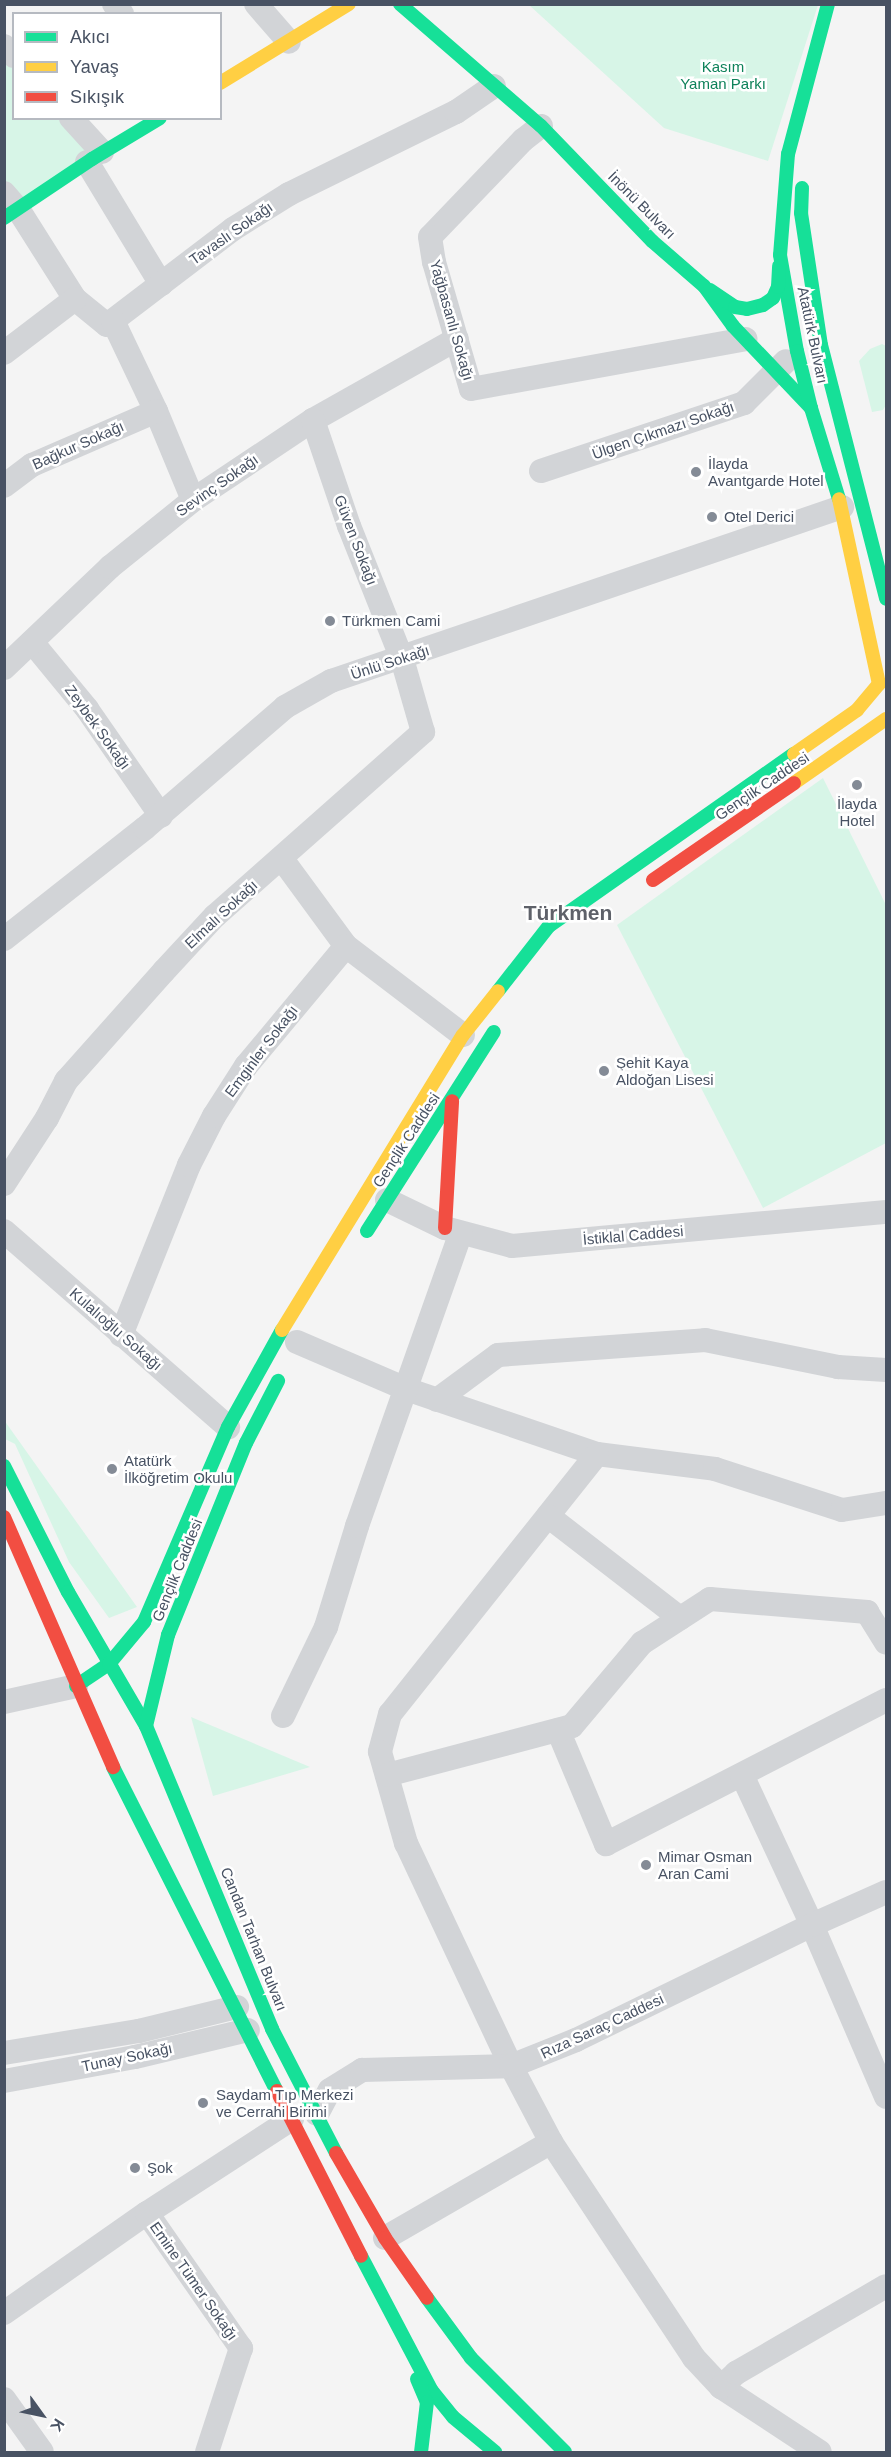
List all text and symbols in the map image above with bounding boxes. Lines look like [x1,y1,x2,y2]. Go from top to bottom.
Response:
legend [12,12,222,120]
text: Akıcı [70,27,110,47]
text: Yavaş [70,57,119,77]
park label: Kasım Yaman Parkı [680,57,766,92]
text: Sıkışık [70,87,124,107]
street label: İnönü Bulvarı [604,167,680,243]
street label: Tavaslı Sokağı [186,198,276,268]
street label: Yağbasanlı Sokağı [426,258,478,382]
street label: Atatürk Bulvarı [794,285,832,385]
street label: Ülgen Çıkmazı Sokağı [590,397,736,463]
street label: Bağkur Sokağı [29,417,127,473]
street label: Sevinç Sokağı [173,450,261,520]
place label: İlayda Avantgarde Hotel [708,454,824,489]
marker: İlayda Avantgarde Hotel [689,465,703,479]
street label: Güven Sokağı [331,492,381,588]
place label: Otel Derici [724,508,794,526]
marker: Otel Derici [705,510,719,524]
place label: Türkmen Cami [342,612,440,630]
marker: Türkmen Cami [323,614,337,628]
street label: Ünlü Sokağı [348,641,432,683]
street label: Zeybek Sokağı [61,681,135,773]
street label: Gençlik Caddesi [712,748,812,824]
marker: İlayda Hotel [850,778,864,792]
place label: İlayda Hotel [837,794,877,829]
street label: Elmalı Sokağı [181,876,261,952]
district label: Türkmen [524,900,612,926]
street label: Emginler Sokağı [221,1002,301,1100]
place label: Şehit Kaya Aldoğan Lisesi [616,1053,714,1088]
marker: Şehit Kaya Aldoğan Lisesi [597,1064,611,1078]
street label: Gençlik Caddesi [369,1089,443,1191]
street label: İstiklal Caddesi [582,1222,684,1248]
street label: Kulalıoğlu Sokağı [66,1284,166,1374]
place label: Atatürk İlköğretim Okulu [124,1451,232,1486]
marker: Atatürk İlköğretim Okulu [105,1462,119,1476]
street label: Gençlik Caddesi [148,1516,206,1624]
place label: Mimar Osman Aran Cami [658,1847,752,1882]
marker: Mimar Osman Aran Cami [639,1858,653,1872]
street label: Candan Tarhan Bulvarı [217,1865,291,2013]
street label: Rıza Saraç Caddesi [538,1990,666,2062]
street label: Tunay Sokağı [80,2039,174,2075]
place label: Saydam Tıp Merkezi ve Cerrahi Birimi [216,2085,354,2120]
marker: Saydam Tıp Merkezi ve Cerrahi Birimi [194,2094,212,2112]
place label: Şok [147,2159,173,2177]
marker: Şok [128,2161,142,2175]
street label: Emine Tümer Sokağı [146,2218,242,2344]
north arrow [12,2385,72,2445]
text: K [47,2416,68,2435]

